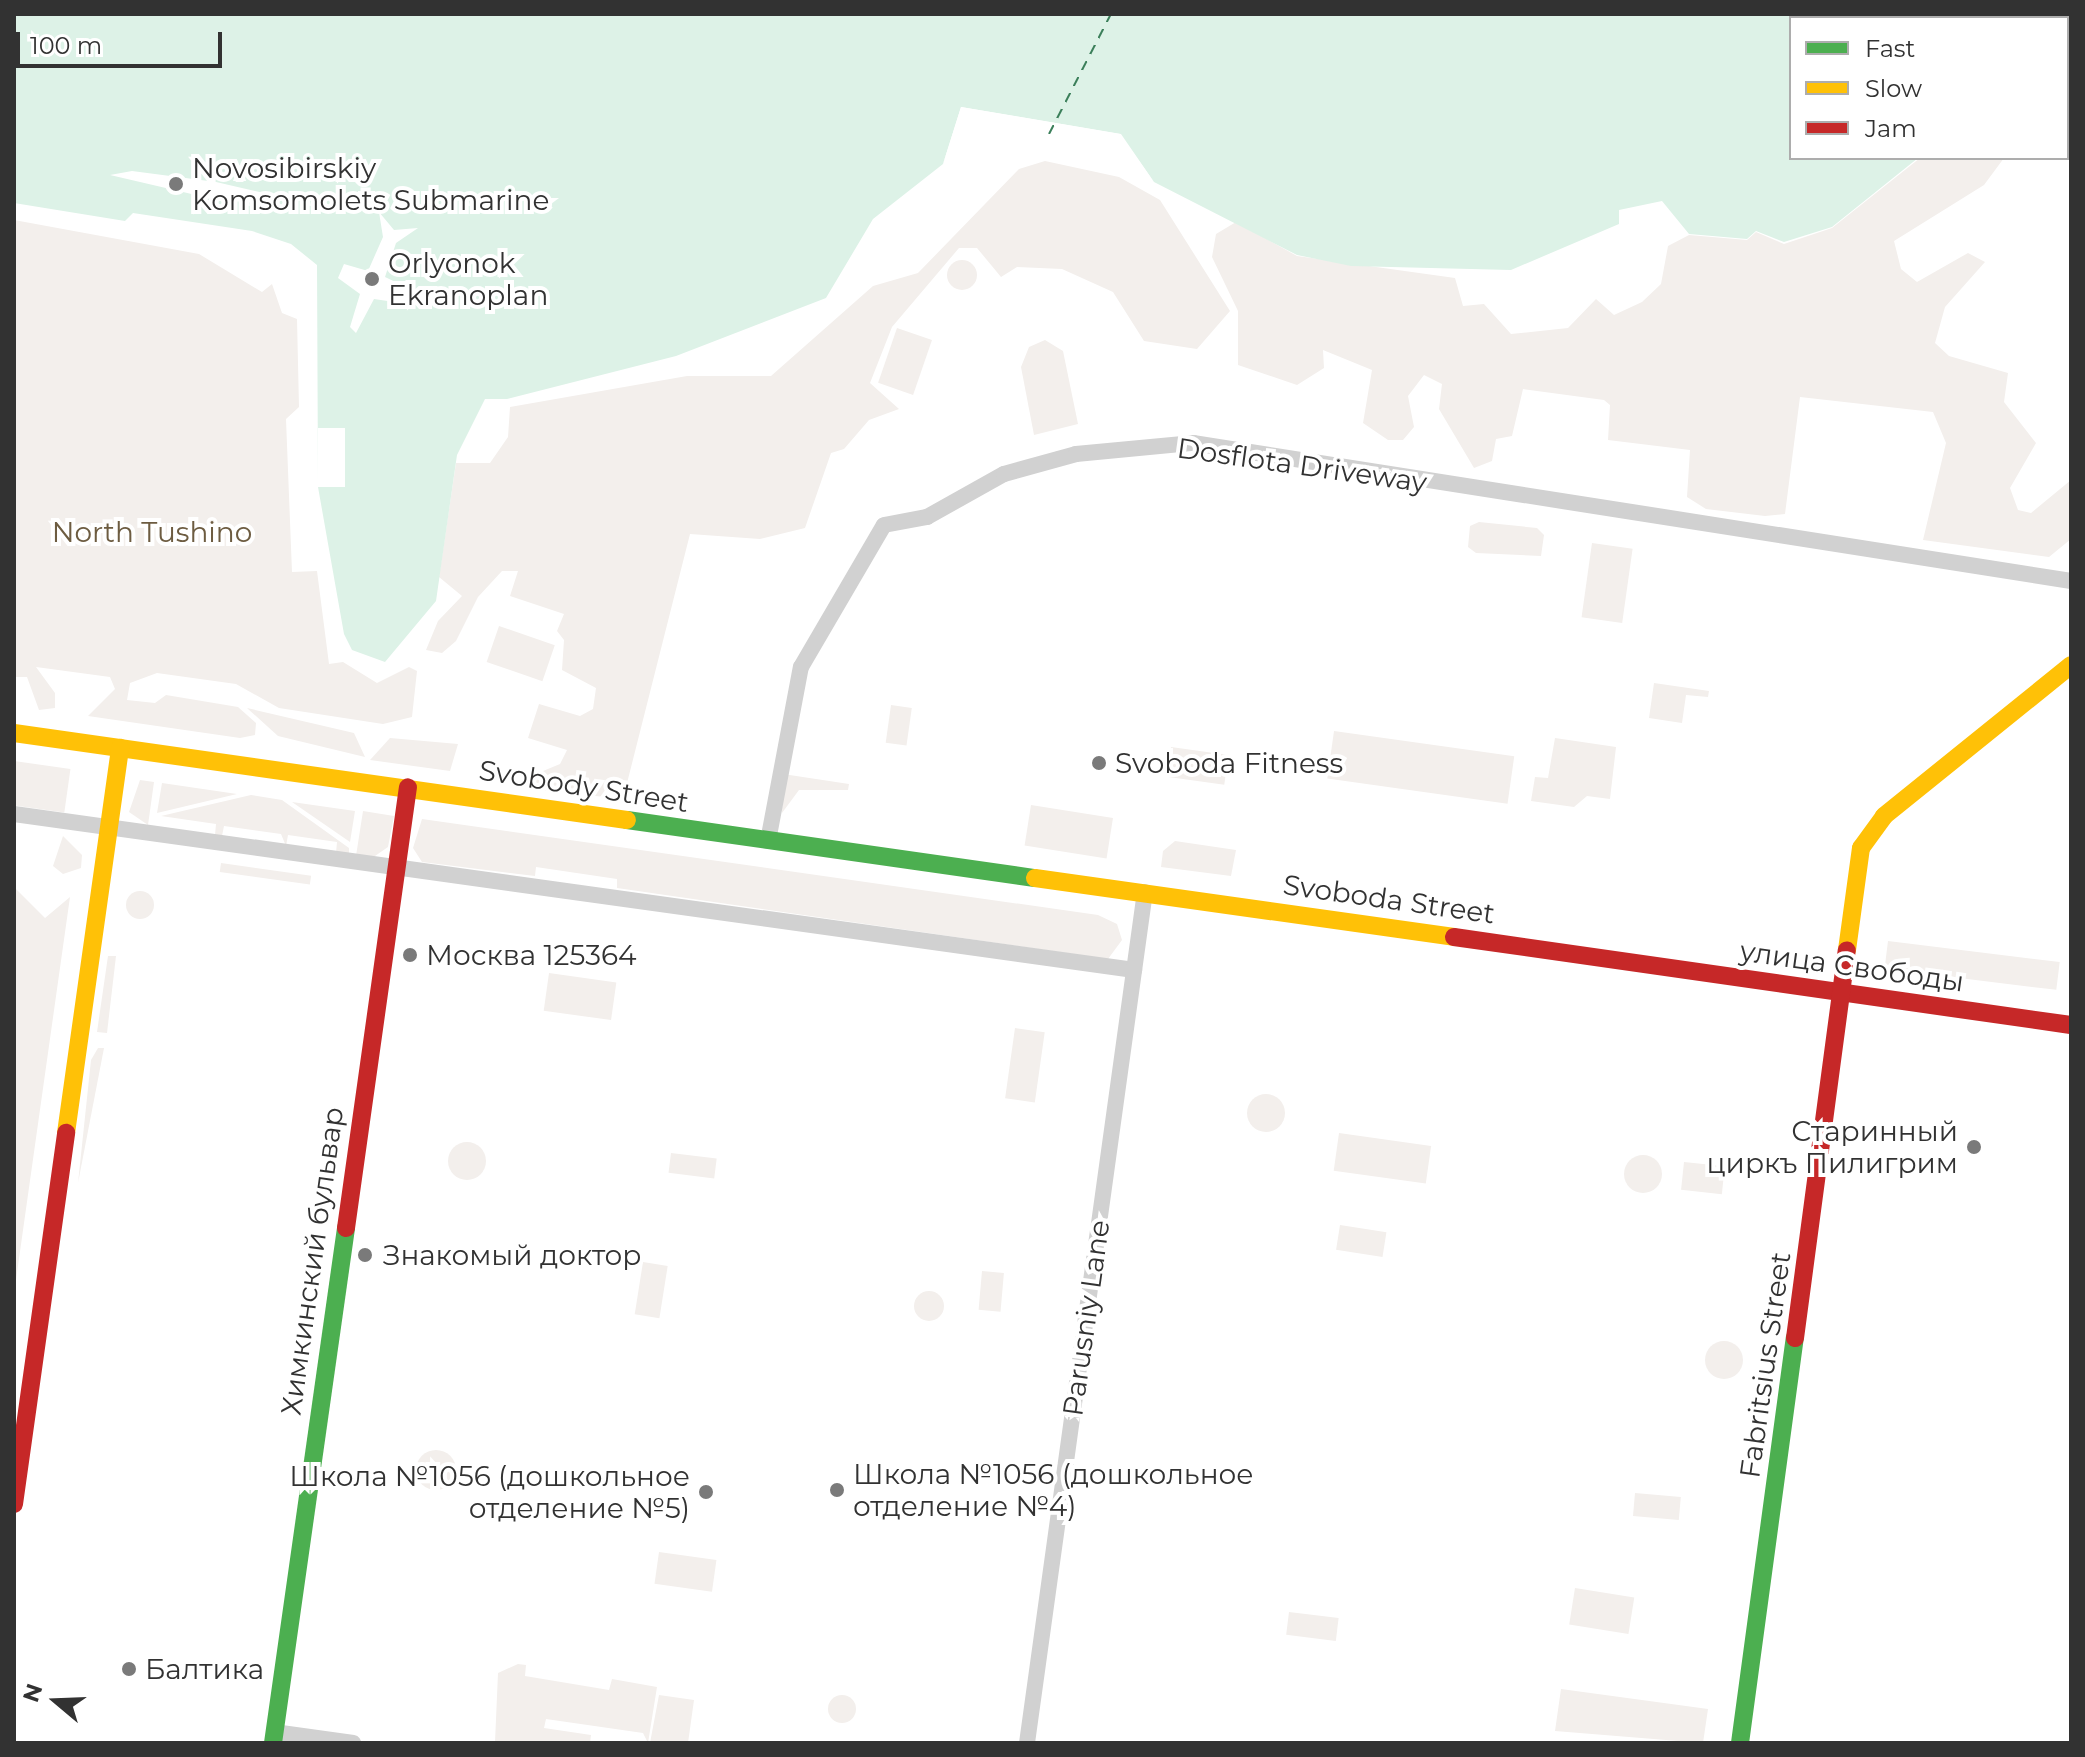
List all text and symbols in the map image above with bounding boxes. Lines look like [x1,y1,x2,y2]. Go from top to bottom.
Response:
scale bar [20,16,226,66]
legend [1789,16,2069,160]
text: 100 m [30,31,102,60]
text: Fast [1865,34,1915,63]
text: Slow [1865,74,1922,103]
text: Jam [1865,114,1917,143]
place label: Novosibirskiy Komsomolets Submarine [192,151,549,217]
marker: Novosibirskiy Komsomolets Submarine [167,175,185,193]
place label: Orlyonok Ekranoplan [388,246,548,312]
marker: Orlyonok Ekranoplan [363,270,381,288]
street label: Dosflota Driveway [1175,431,1429,499]
park label: North Tushino [52,515,252,549]
place label: Svoboda Fitness [1115,746,1343,780]
street label: Svobody Street [477,753,691,819]
marker: Svoboda Fitness [1090,754,1108,772]
street label: Svoboda Street [1281,868,1497,930]
street label: улица Свободы [1738,934,1966,998]
place label: Москва 125364 [426,938,637,972]
marker: Москва 125364 [401,946,419,964]
street label: Химкинский бульвар [274,1105,350,1417]
place label: Старинный циркъ Пилигрим [1706,1114,1958,1180]
marker: Старинный циркъ Пилигрим [1965,1138,1983,1156]
street label: Parusniy Lane [1056,1218,1116,1418]
place label: Знакомый доктор [383,1238,641,1272]
marker: Знакомый доктор [354,1244,376,1266]
street label: Fabritsius Street [1732,1250,1798,1480]
place label: Школа №1056 (дошкольное отделение №4) [853,1457,1254,1523]
place label: Школа №1056 (дошкольное отделение №5) [289,1459,690,1525]
marker: Школа №1056 (дошкольное отделение №4) [828,1481,846,1499]
marker: Школа №1056 (дошкольное отделение №5) [697,1483,715,1501]
place label: Балтика [145,1652,264,1686]
marker: Балтика [120,1660,138,1678]
north arrow [16,1661,96,1741]
text: N [17,1680,48,1706]

